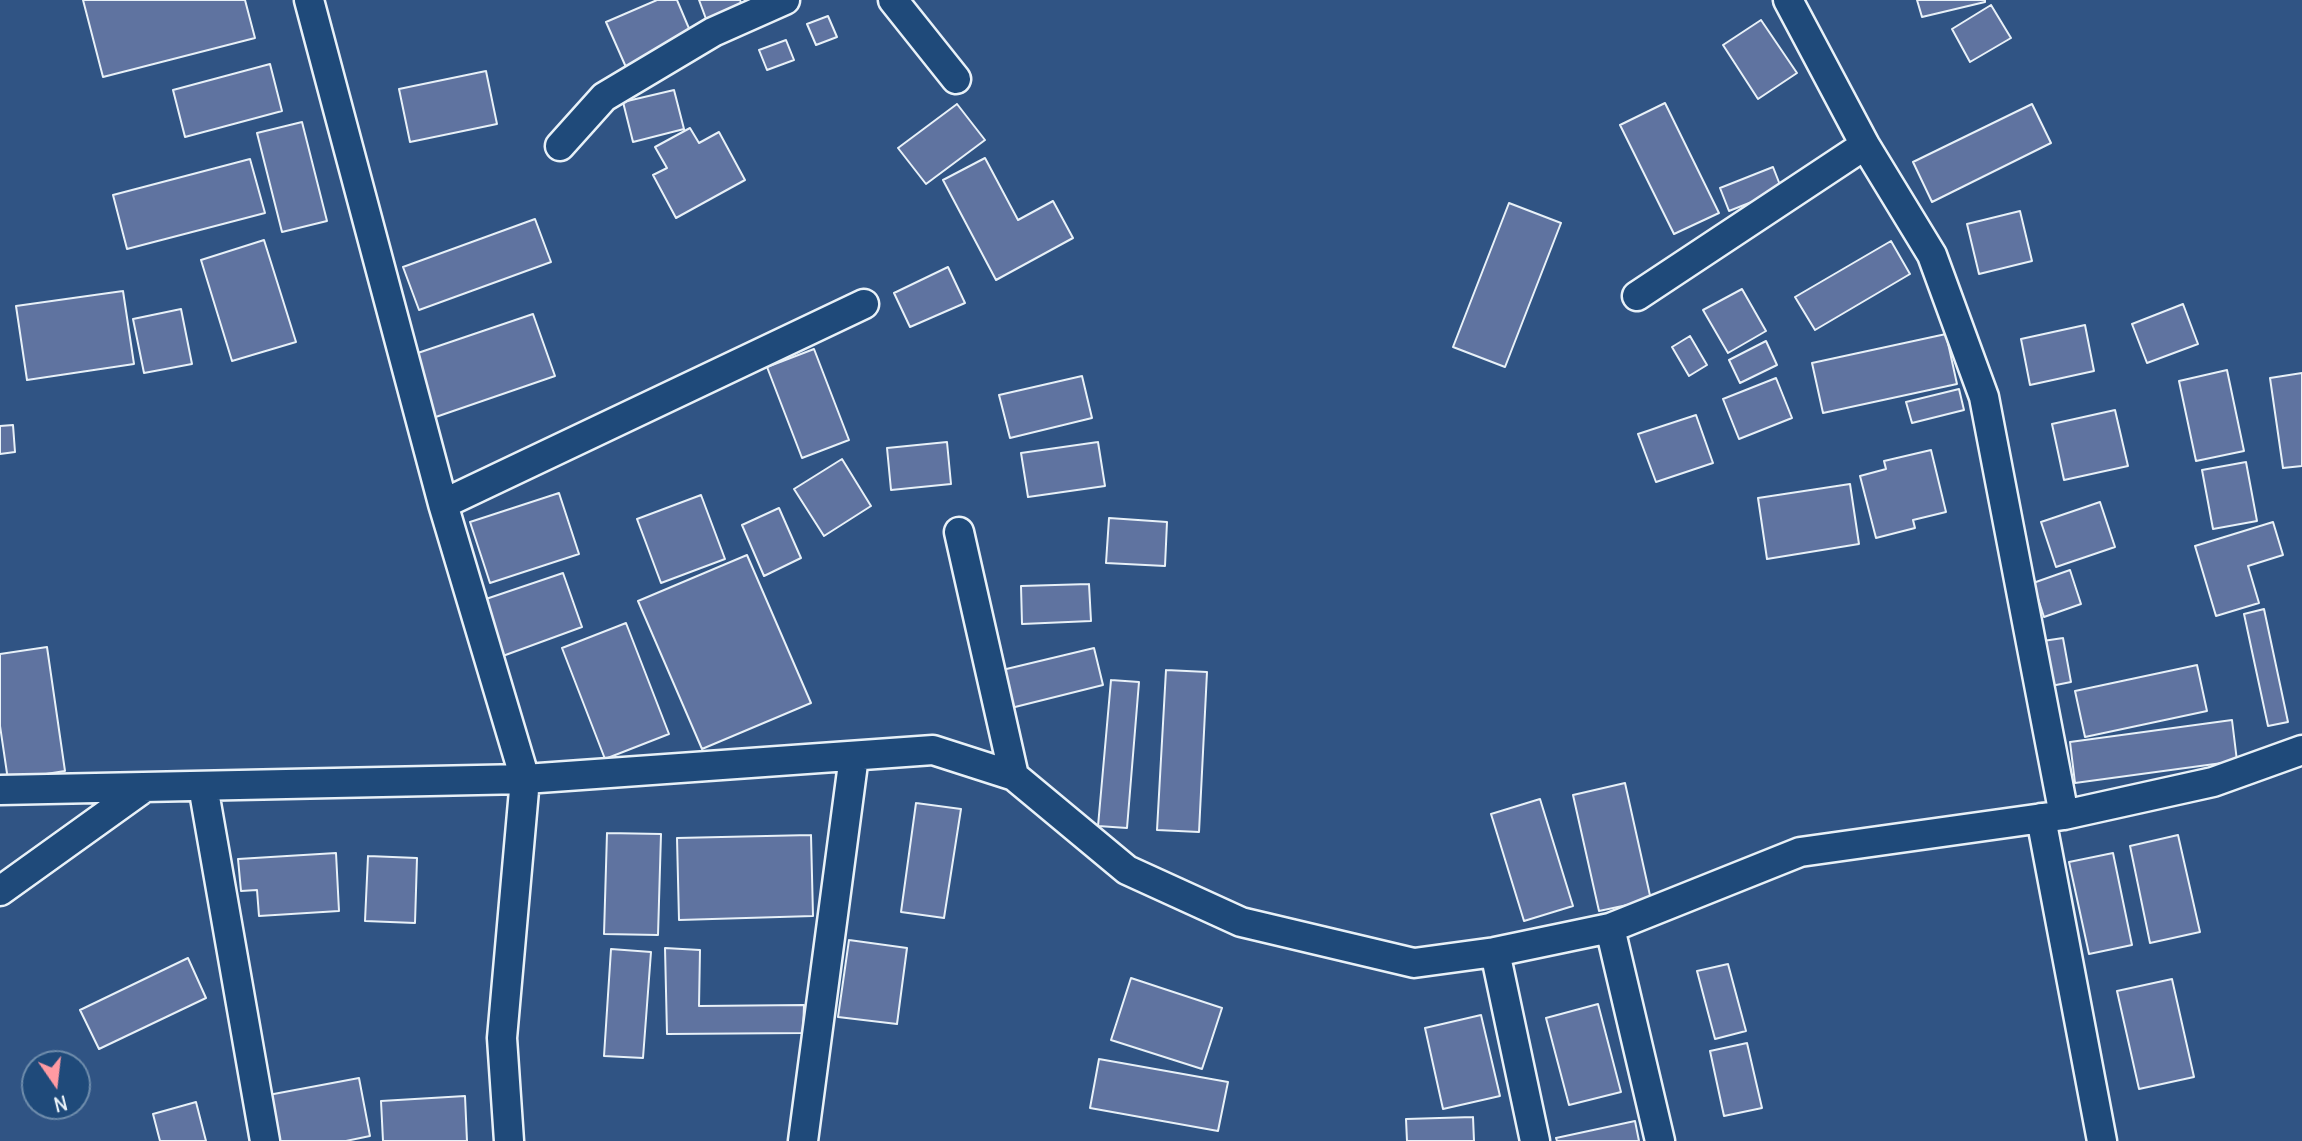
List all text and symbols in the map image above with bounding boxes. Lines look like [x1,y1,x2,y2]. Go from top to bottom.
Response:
north arrow [21,1050,91,1120]
text: N [51,1090,70,1117]

